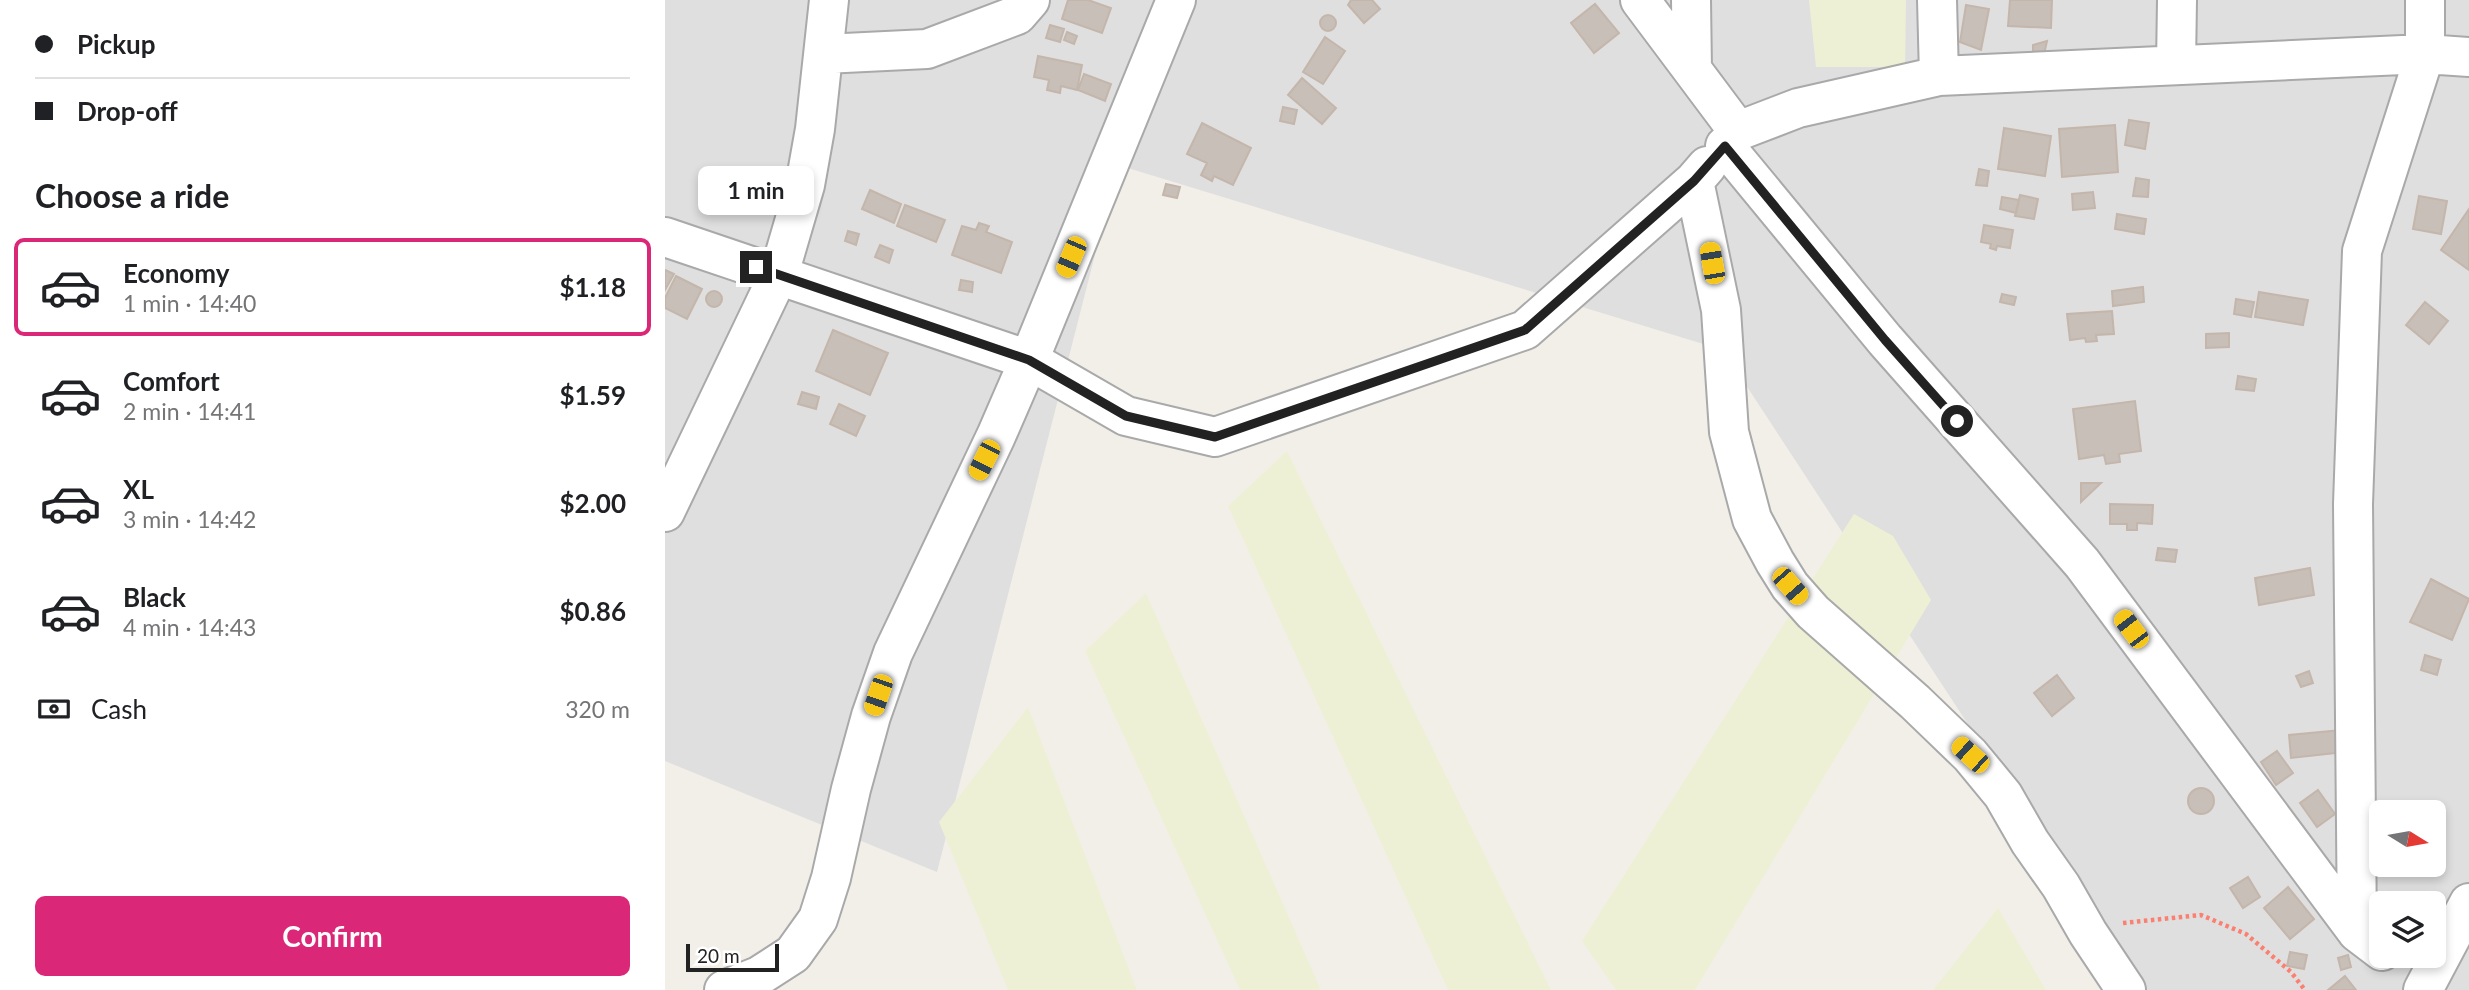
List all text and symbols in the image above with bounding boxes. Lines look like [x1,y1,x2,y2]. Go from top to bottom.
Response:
text: Pickup [77,28,156,60]
text: Drop-off [77,95,178,127]
callout: 1 min [698,166,814,215]
text: Choose a ride [35,176,229,215]
text: 1 min [727,176,785,204]
car [1054,234,1089,280]
car [1699,240,1726,286]
route end [740,251,772,283]
icon: car [39,256,102,319]
text: Economy [123,257,229,289]
text: $1.18 [560,271,626,303]
text: 1 min · 14:40 [123,289,256,317]
icon: car [39,364,102,427]
text: Comfort [123,365,220,397]
text: $1.59 [560,379,626,411]
text: 2 min · 14:41 [123,397,256,425]
route start [1941,405,1973,437]
car [966,437,1003,483]
icon: car [39,472,102,535]
text: XL [123,473,154,505]
text: $2.00 [560,487,626,519]
text: 3 min · 14:42 [123,505,256,533]
car [1769,563,1812,609]
icon: car [39,580,102,643]
text: Black [123,581,186,613]
text: $0.86 [560,595,626,627]
car [2110,606,2153,652]
text: 4 min · 14:43 [123,613,256,641]
car [862,672,895,718]
icon: cash [35,690,73,728]
text: Cash [91,693,147,725]
text: 320 m [565,695,630,723]
car [1948,733,1993,777]
north arrow [2369,800,2447,877]
map controls [2369,800,2446,968]
button: layers [2369,891,2446,968]
button: Confirm [35,896,630,976]
scale bar [686,941,779,973]
text: 20 m [697,944,740,967]

